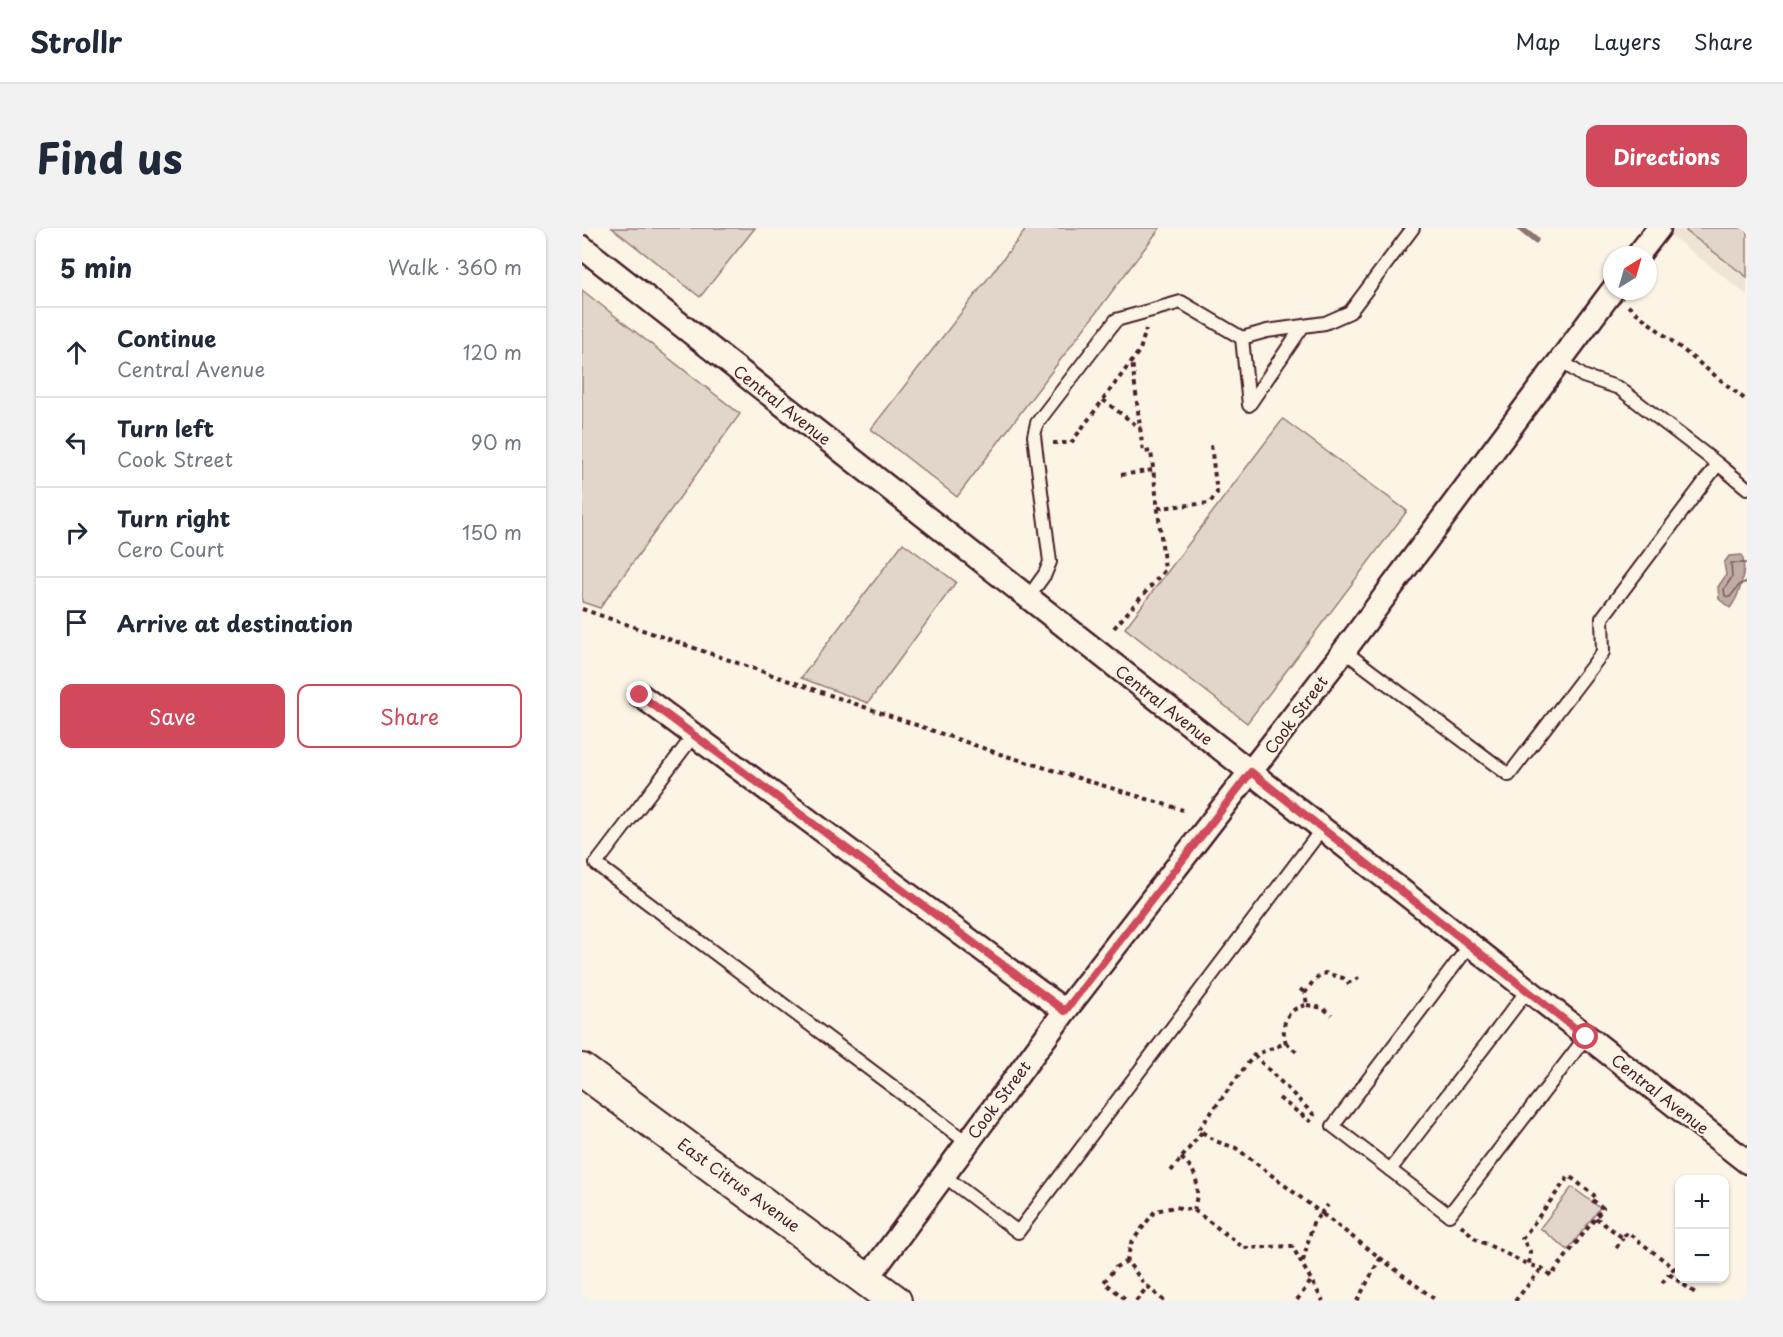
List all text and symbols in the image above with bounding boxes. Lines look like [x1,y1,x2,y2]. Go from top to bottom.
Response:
text: Strollr [30,20,122,63]
text: Map [1516,25,1560,57]
text: Layers [1593,25,1661,57]
text: Share [1694,25,1753,57]
text: Find us [36,125,183,188]
button: Directions [1586,125,1747,187]
north arrow [1603,246,1657,300]
text: 5 min [60,248,132,287]
text: Walk · 360 m [388,252,522,282]
text: Continue [117,321,216,354]
icon: ahead [60,336,93,369]
text: 120 m [463,337,522,367]
text: Central Avenue [117,354,265,384]
street label: Central Avenue [729,358,837,450]
text: Turn left [117,411,214,444]
icon: left [60,426,93,459]
text: 90 m [471,427,522,457]
text: Cook Street [117,444,233,474]
text: Turn right [117,501,230,534]
icon: right [60,516,93,549]
text: 150 m [462,517,522,547]
text: Cero Court [117,534,224,564]
icon: arrive [60,606,93,639]
text: Arrive at destination [117,606,353,639]
street label: Central Avenue [1111,658,1219,750]
street label: Cook Street [1258,670,1333,759]
route end [626,681,652,707]
button: Save [60,684,285,748]
button: Share [297,684,522,748]
route start [1572,1023,1598,1049]
street label: Central Avenue [1607,1047,1715,1139]
street label: Cook Street [961,1055,1036,1144]
street label: East Citrus Avenue [673,1131,806,1237]
map controls [1675,1175,1729,1283]
button: + [1675,1175,1729,1229]
button: − [1675,1229,1729,1283]

